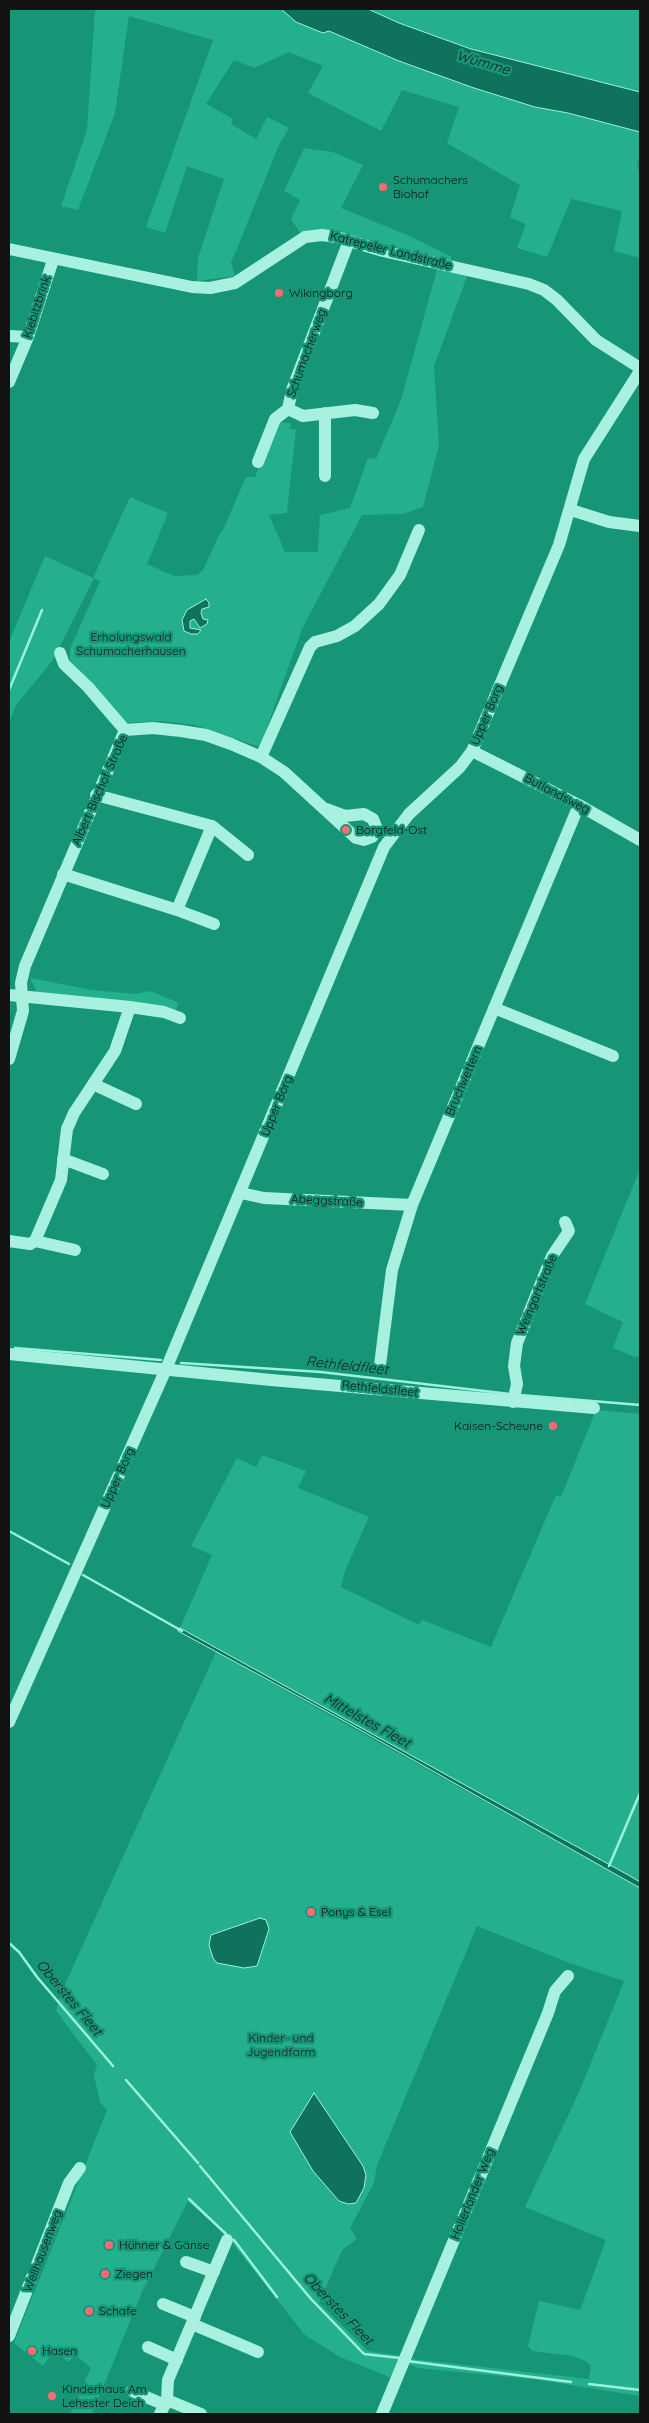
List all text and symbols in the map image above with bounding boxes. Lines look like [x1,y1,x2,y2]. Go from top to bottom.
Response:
water label: Wümme [454,47,512,79]
place label: Schumachers Biohof [393,173,468,201]
marker: Schumachers Biohof [377,181,389,193]
street label: Katrepeler Landstraße [328,229,454,273]
street label: Kiebitzbrink [20,274,54,340]
place label: Wikingborg [289,286,353,300]
marker: Wikingborg [273,287,285,299]
street label: Schumacherweg [284,307,330,399]
park label: Erholungswald Schumacherhausen [76,630,186,658]
street label: Upper Borg [468,682,506,748]
street label: Albert-Bischof-Straße [69,732,131,848]
street label: Butlandsweg [522,771,592,817]
place label: Borgfeld-Ost [356,823,427,837]
marker: Borgfeld-Ost [340,824,352,836]
street label: Bruchwettern [443,1044,485,1118]
street label: Upper Borg [258,1073,296,1139]
street label: Abeggstraße [291,1192,363,1210]
street label: Weingartstraße [513,1252,561,1338]
water label: Rethfeldfleet [305,1353,389,1379]
street label: Rethfeldsfleet [341,1378,419,1400]
place label: Kaisen-Scheune [454,1419,543,1433]
marker: Kaisen-Scheune [547,1420,559,1432]
street label: Upper Borg [98,1445,138,1511]
water label: Mittelstes Fleet [321,1690,413,1752]
place label: Ponys & Esel [321,1905,391,1919]
marker: Ponys & Esel [305,1906,317,1918]
water label: Oberstes Fleet [32,1957,106,2039]
park label: Kinder- und Jugendfarm [247,2031,315,2059]
street label: Hollerlander Weg [448,2146,498,2242]
street label: Wellhausenweg [21,2208,65,2294]
place label: Hühner & Gänse [119,2238,209,2252]
marker: Hühner & Gänse [103,2239,115,2251]
place label: Ziegen [115,2267,153,2281]
marker: Ziegen [99,2268,111,2280]
water label: Oberstes Fleet [299,2269,377,2349]
place label: Schafe [99,2304,137,2318]
marker: Schafe [83,2305,95,2317]
place label: Hasen [42,2344,77,2358]
marker: Hasen [26,2345,38,2357]
place label: Kinderhaus Am Lehester Deich [62,2382,147,2410]
marker: Kinderhaus Am Lehester Deich [46,2390,58,2402]

